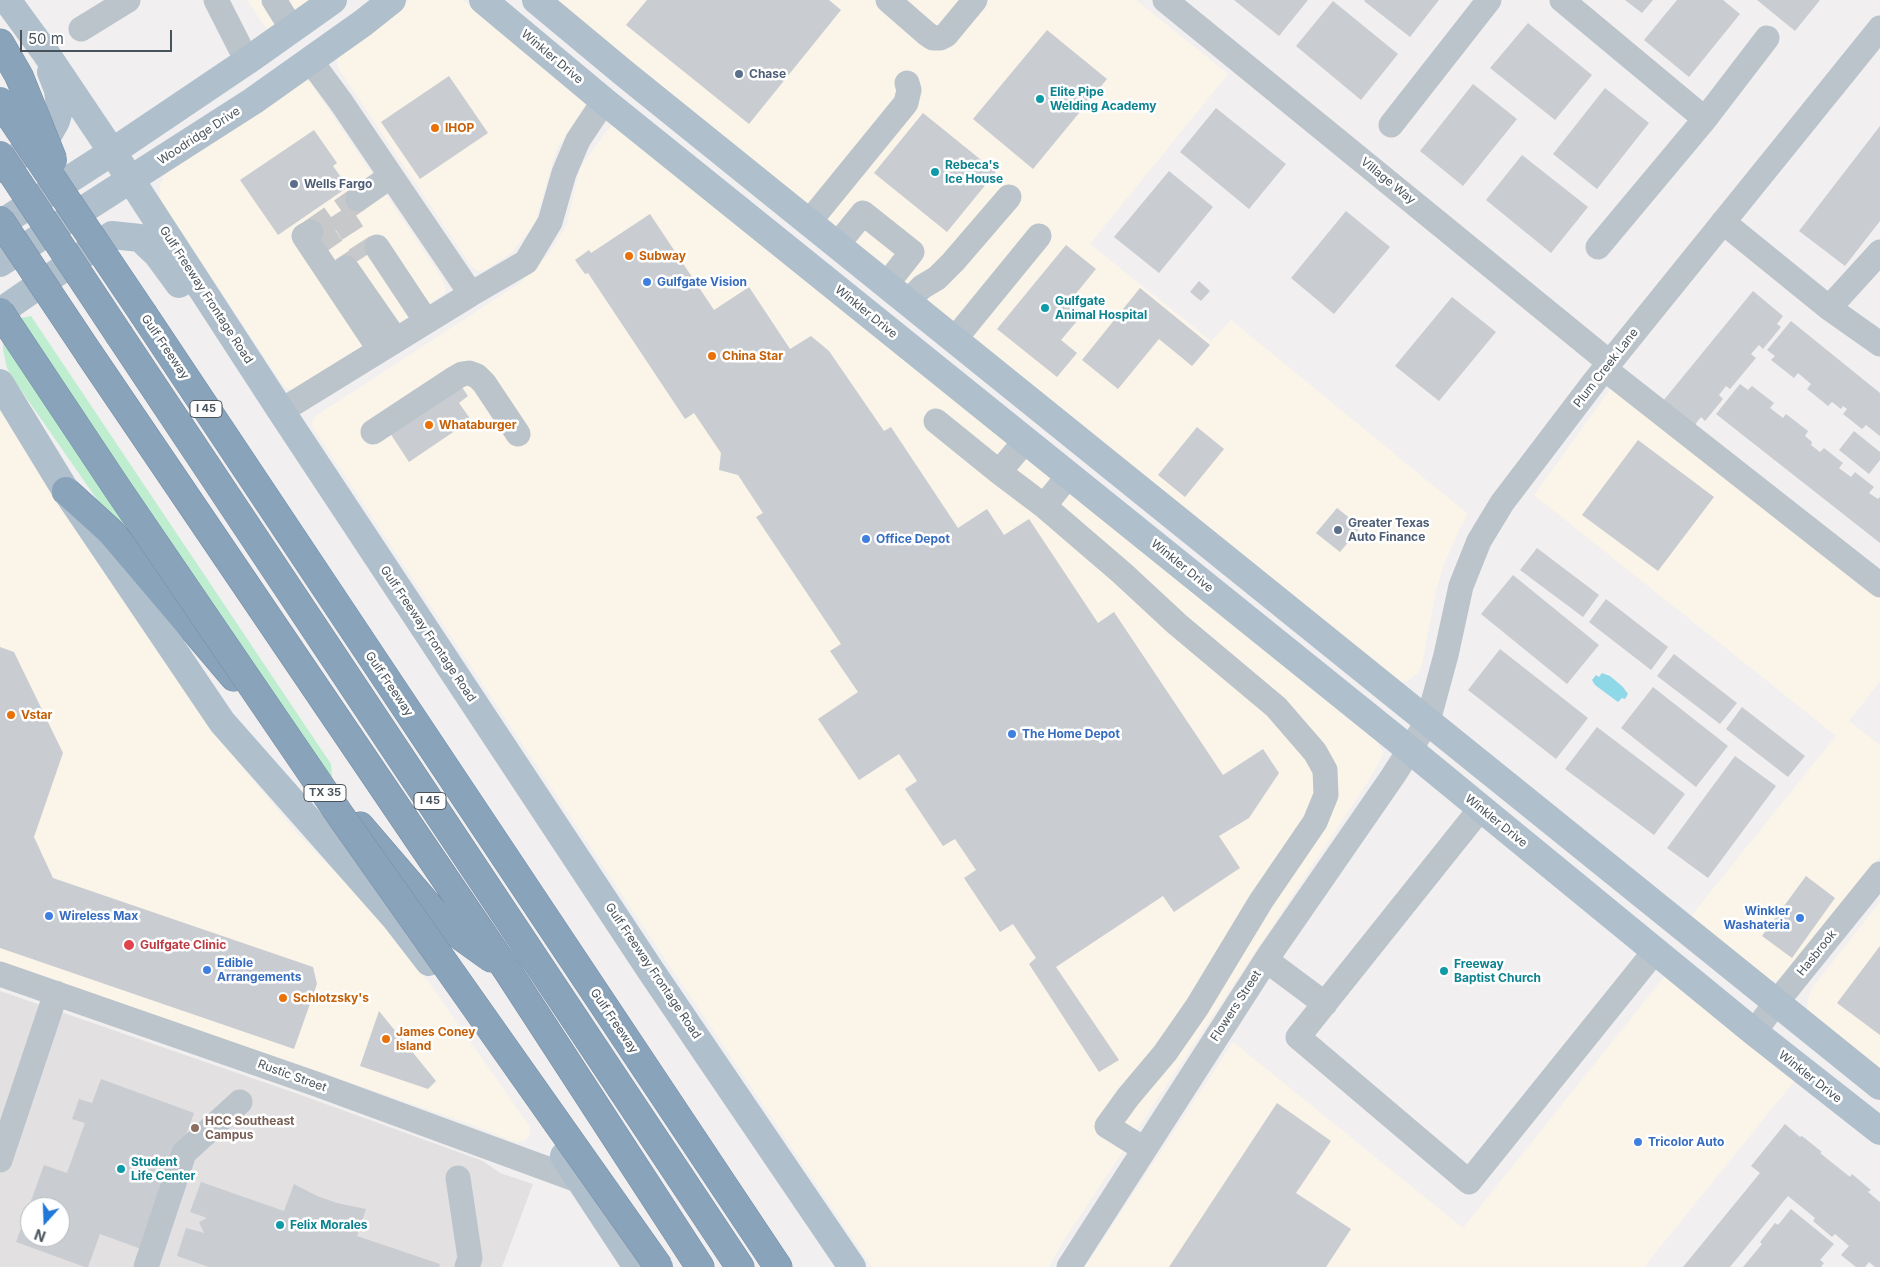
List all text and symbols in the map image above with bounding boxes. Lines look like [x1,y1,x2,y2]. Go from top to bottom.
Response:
scale bar [22,20,175,52]
street label: Winkler Drive [518,27,586,87]
text: 50 m [28,29,64,48]
place label: Chase [749,67,786,81]
marker: Chase [733,68,745,80]
place label: Elite Pipe Welding Academy [1050,85,1156,113]
marker: Elite Pipe Welding Academy [1034,93,1046,105]
street label: Woodridge Drive [155,104,243,168]
place label: IHOP [445,121,474,135]
marker: IHOP [429,122,441,134]
street label: Village Way [1358,155,1418,207]
place label: Rebeca's Ice House [945,158,1003,186]
marker: Rebeca's Ice House [929,166,941,178]
place label: Wells Fargo [304,177,372,191]
marker: Wells Fargo [288,178,300,190]
street label: Gulf Freeway Frontage Road [156,224,256,366]
place label: Subway [639,249,686,263]
marker: Subway [623,250,635,262]
place label: Gulfgate Vision [657,275,747,289]
marker: Gulfgate Vision [641,276,653,288]
street label: Winkler Drive [832,282,900,342]
place label: Gulfgate Animal Hospital [1055,294,1147,322]
marker: Gulfgate Animal Hospital [1039,302,1051,314]
street label: Gulf Freeway [138,312,192,382]
street label: Plum Creek Lane [1571,326,1641,410]
place label: China Star [722,349,783,363]
marker: China Star [706,350,718,362]
road number: I 45 [190,400,222,418]
place label: Whataburger [439,418,517,432]
marker: Whataburger [423,419,435,431]
place label: Greater Texas Auto Finance [1348,516,1430,544]
marker: Greater Texas Auto Finance [1332,524,1344,536]
place label: Office Depot [876,532,950,546]
marker: Office Depot [860,533,872,545]
street label: Winkler Drive [1148,536,1216,596]
street label: Gulf Freeway Frontage Road [377,563,479,705]
street label: Gulf Freeway [362,649,416,719]
place label: Vstar [21,708,52,722]
marker: Vstar [5,709,17,721]
place label: The Home Depot [1022,727,1120,741]
marker: The Home Depot [1006,728,1018,740]
road number: TX 35 [304,784,346,801]
street label: Winkler Drive [1462,791,1530,851]
road number: I 45 [414,792,446,809]
street label: Gulf Freeway Frontage Road [602,900,704,1042]
place label: Winkler Washateria [1723,904,1790,932]
place label: Wireless Max [59,909,138,923]
marker: Wireless Max [43,910,55,922]
marker: Winkler Washateria [1794,912,1806,924]
street label: Hasbrook [1794,927,1840,979]
marker: Gulfgate Clinic [122,938,136,952]
place label: Gulfgate Clinic [140,938,226,952]
place label: Edible Arrangements [217,956,301,984]
place label: Freeway Baptist Church [1454,957,1541,985]
marker: Edible Arrangements [201,964,213,976]
marker: Freeway Baptist Church [1438,965,1450,977]
street label: Flowers Street [1208,968,1264,1044]
street label: Gulf Freeway [587,986,641,1056]
place label: Schlotzsky's [293,991,369,1005]
marker: Schlotzsky's [277,992,289,1004]
place label: James Coney Island [396,1025,476,1053]
marker: James Coney Island [380,1033,392,1045]
street label: Winkler Drive [1776,1048,1844,1106]
street label: Rustic Street [256,1057,328,1095]
place label: HCC Southeast Campus [205,1114,294,1142]
marker: HCC Southeast Campus [189,1122,201,1134]
place label: Tricolor Auto [1648,1135,1724,1149]
marker: Tricolor Auto [1632,1136,1644,1148]
place label: Student Life Center [131,1155,195,1183]
marker: Student Life Center [115,1163,127,1175]
north arrow [20,1197,70,1247]
place label: Felix Morales [290,1218,368,1232]
marker: Felix Morales [274,1219,286,1231]
text: N [32,1226,48,1245]

